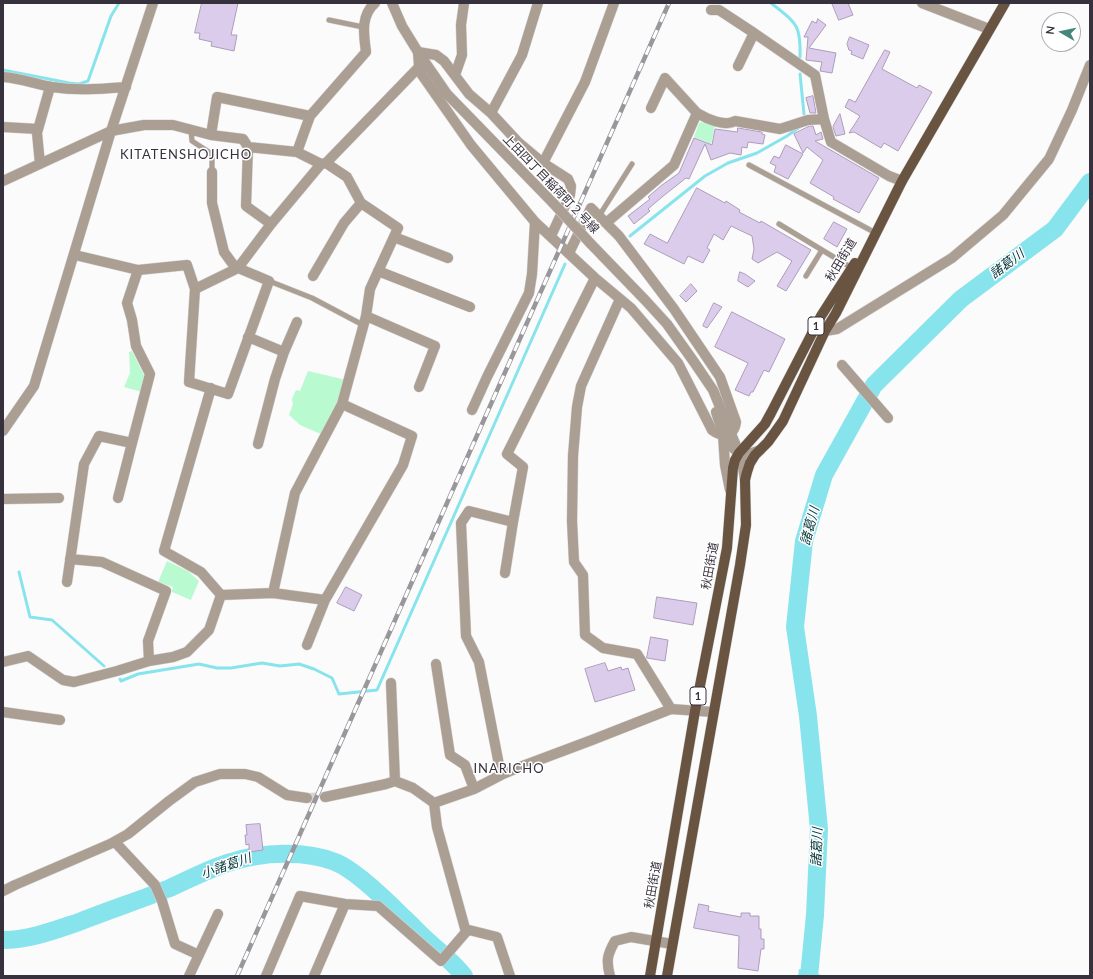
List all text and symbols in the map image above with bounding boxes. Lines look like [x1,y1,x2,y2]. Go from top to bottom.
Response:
north arrow [1041,12,1081,52]
text: N [1043,25,1057,35]
street label: 上田四丁目稲荷町２号線 [500,132,602,236]
district label: KITATENSHOJICHO [120,147,252,163]
street label: 秋田街道 [822,236,860,284]
water label: 諸葛川 [987,246,1027,282]
road number: 1 [808,317,824,335]
water label: 諸葛川 [797,505,823,547]
street label: 秋田街道 [699,541,721,591]
road number: 1 [690,687,706,705]
district label: INARICHO [473,761,545,777]
water label: 諸葛川 [809,827,825,867]
water label: 小諸葛川 [199,850,253,882]
street label: 秋田街道 [642,860,664,910]

